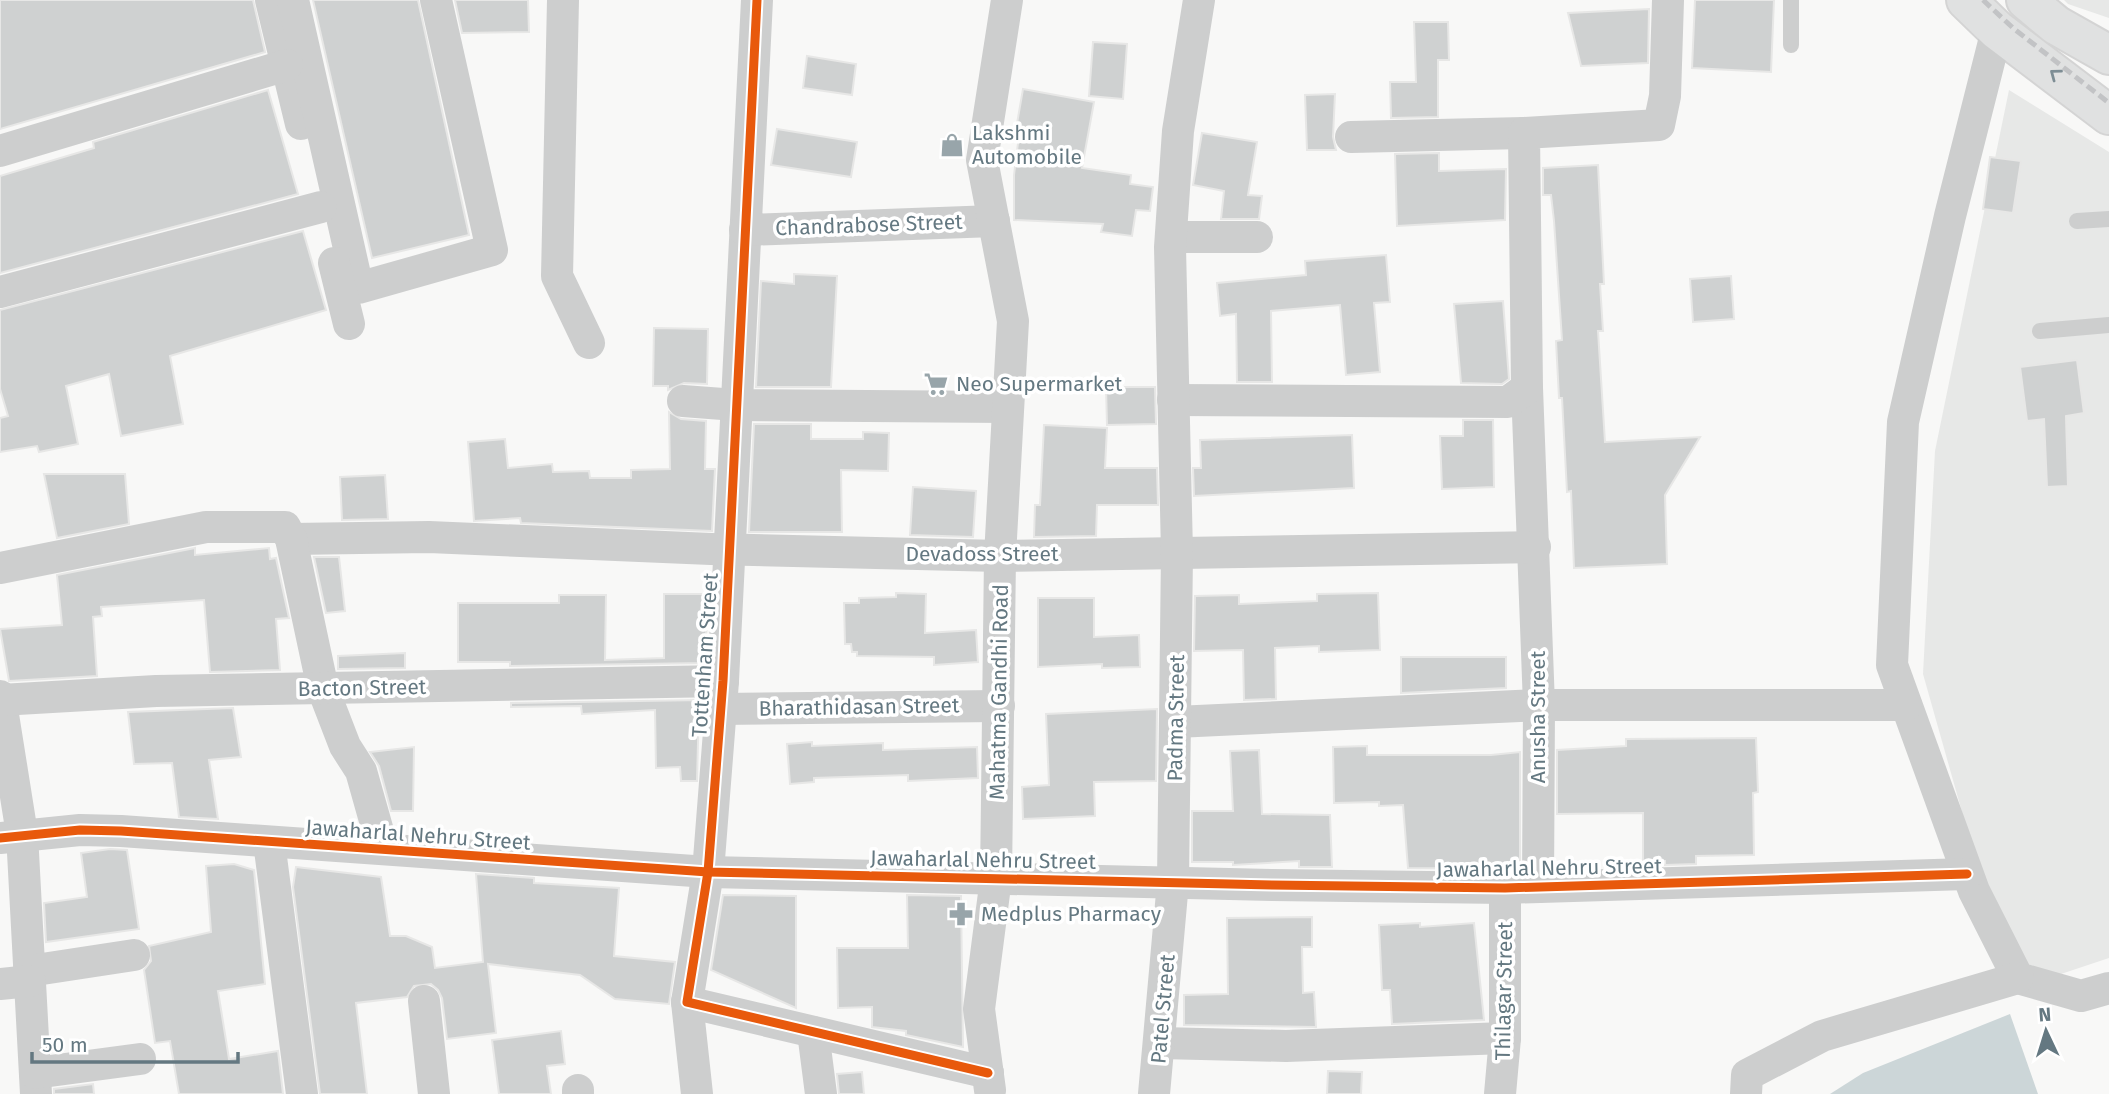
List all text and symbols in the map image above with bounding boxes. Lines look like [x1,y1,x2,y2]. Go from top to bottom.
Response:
one-way arrow [2050,69,2062,82]
place label: Lakshmi Automobile [972,120,1082,170]
shop icon: Lakshmi Automobile [938,131,966,159]
street label: Chandrabose Street [775,209,964,241]
supermarket icon: Neo Supermarket [922,370,950,398]
place label: Neo Supermarket [956,371,1123,397]
street label: Devadoss Street [905,541,1059,567]
street label: Tottenham Street [686,571,724,738]
street label: Mahatma Gandhi Road [984,584,1014,800]
street label: Anusha Street [1525,650,1551,783]
street label: Padma Street [1162,654,1190,782]
street label: Bacton Street [297,674,427,702]
street label: Bharathidasan Street [758,692,960,722]
street label: Jawaharlal Nehru Street [305,814,532,856]
street label: Jawaharlal Nehru Street [870,845,1096,875]
street label: Jawaharlal Nehru Street [1436,853,1662,883]
pharmacy icon: Medplus Pharmacy [947,900,975,928]
place label: Medplus Pharmacy [981,901,1162,927]
street label: Thilagar Street [1490,921,1518,1061]
street label: Patel Street [1145,953,1181,1065]
north arrow [2011,996,2081,1066]
text: N [2038,1003,2052,1026]
scale bar [32,1020,238,1064]
text: 50 m [42,1032,88,1058]

